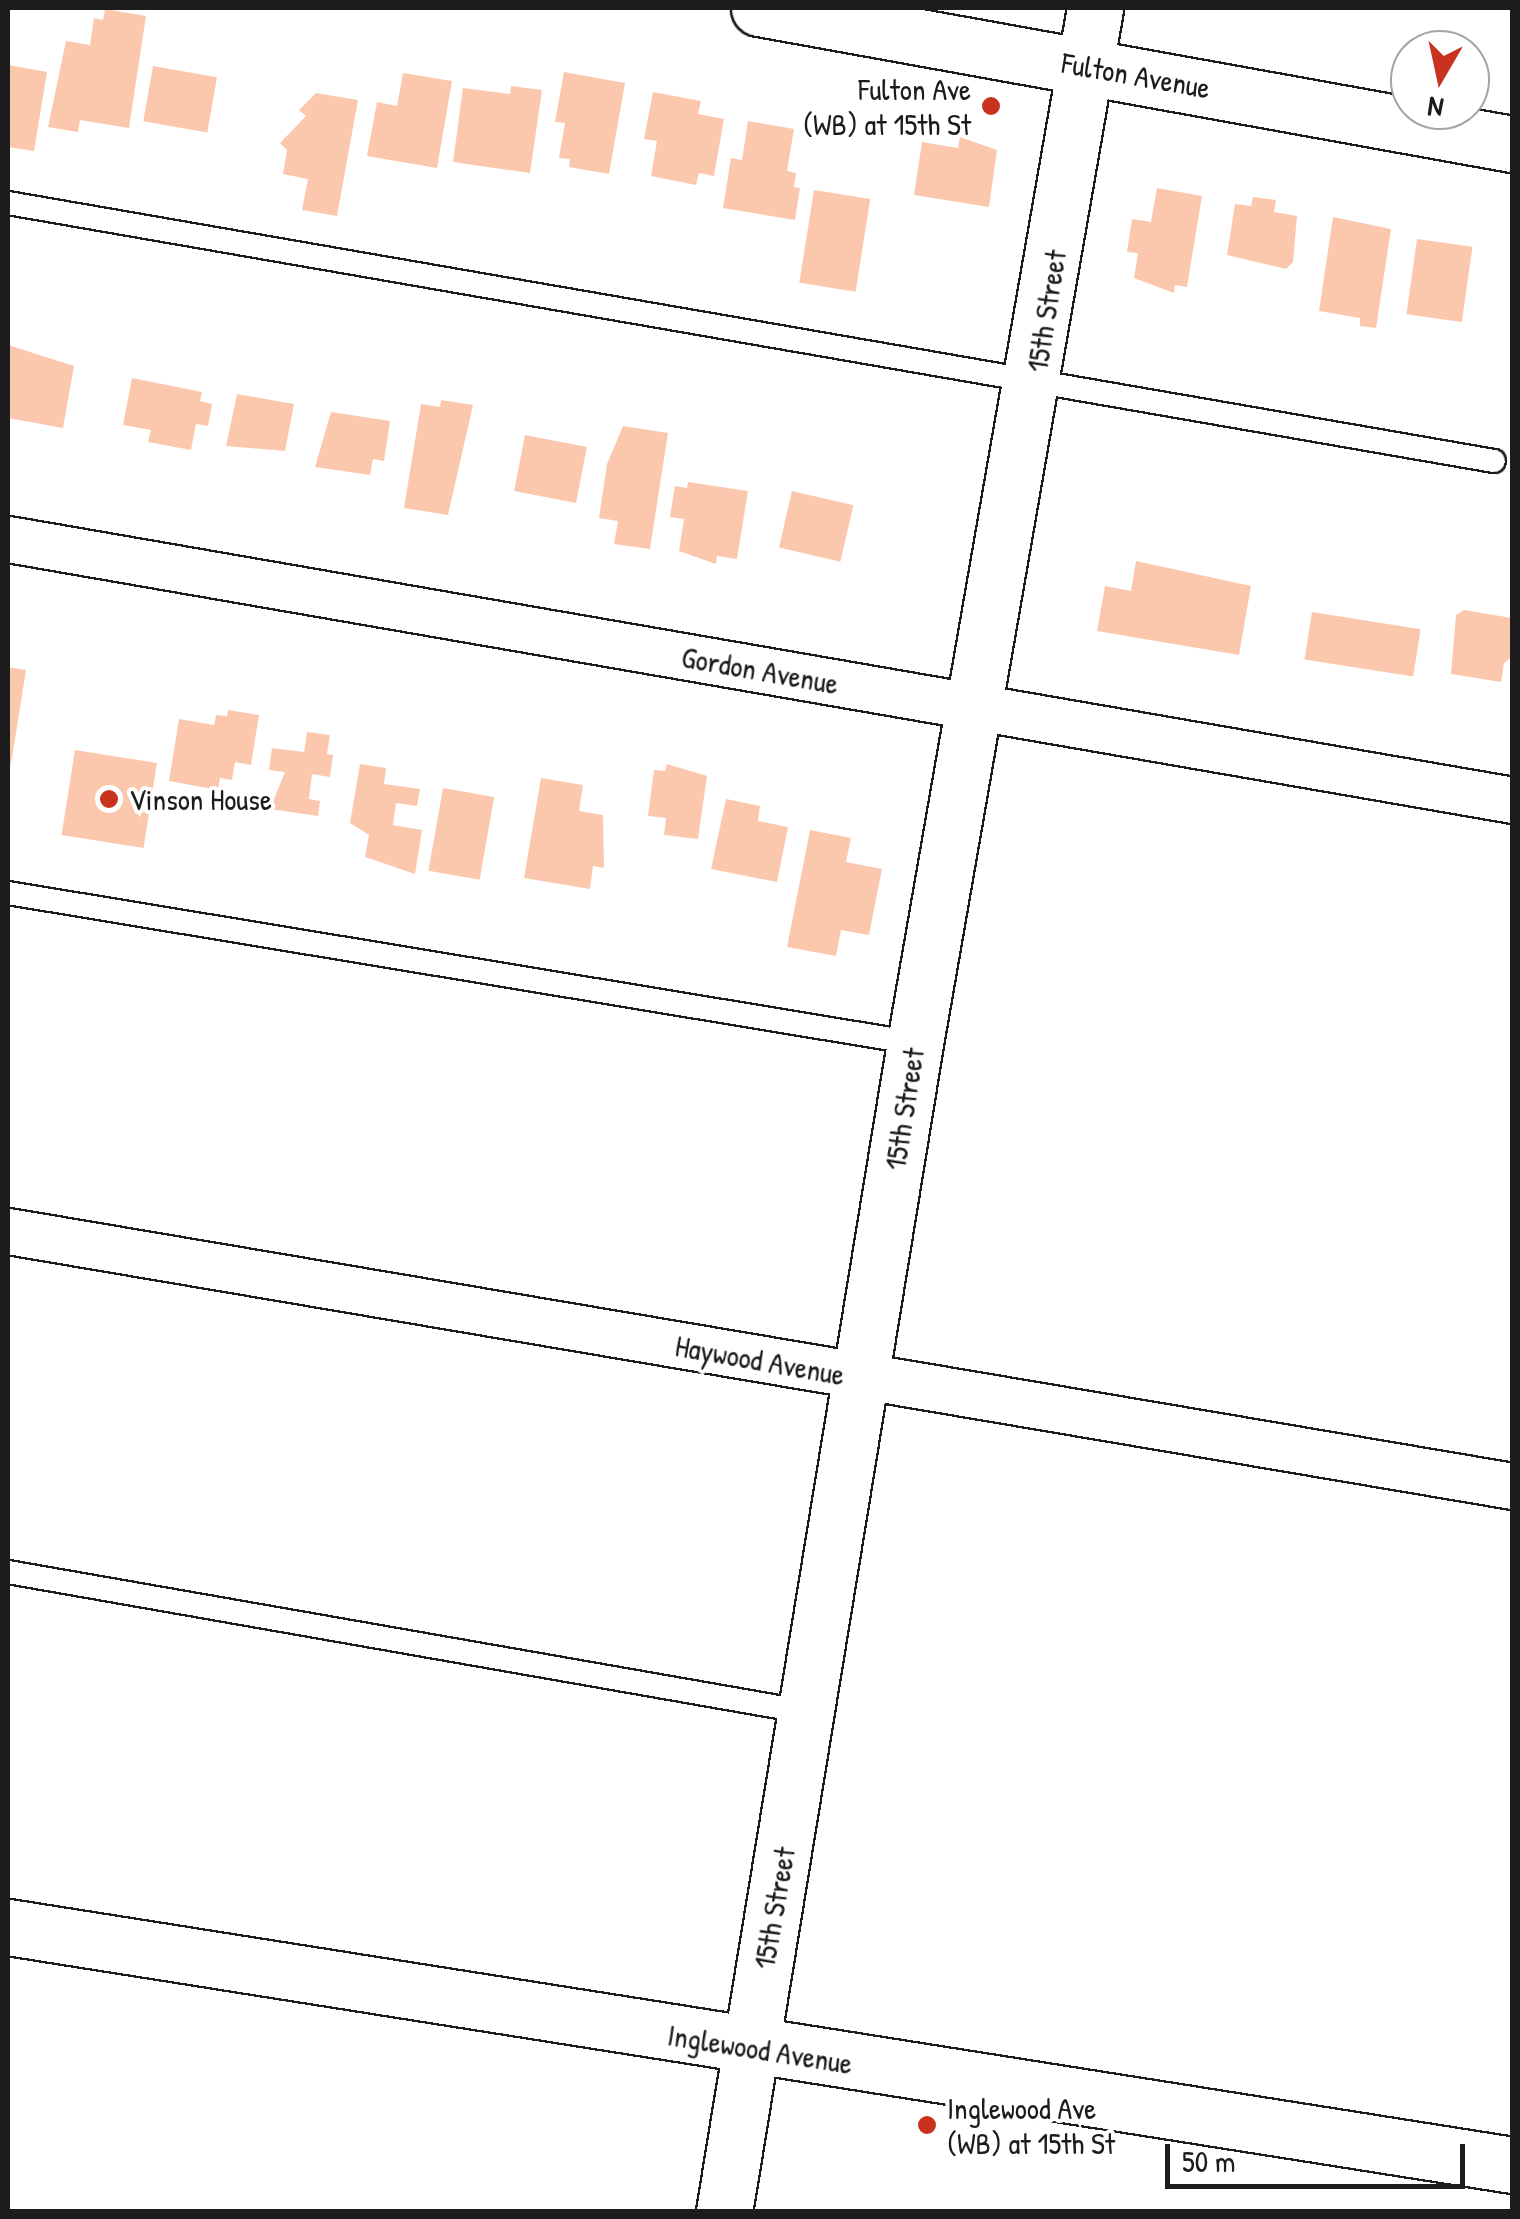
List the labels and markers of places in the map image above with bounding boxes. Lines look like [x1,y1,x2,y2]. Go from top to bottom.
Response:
place label: Fulton Ave (WB) at 15th St [803,71,971,142]
marker: Fulton Ave (WB) at 15th St [980,95,1002,117]
place label: Vinson House [129,781,272,817]
marker: Vinson House [98,788,120,810]
place label: Inglewood Ave (WB) at 15th St [947,2090,1115,2160]
marker: Inglewood Ave (WB) at 15th St [916,2114,938,2136]

